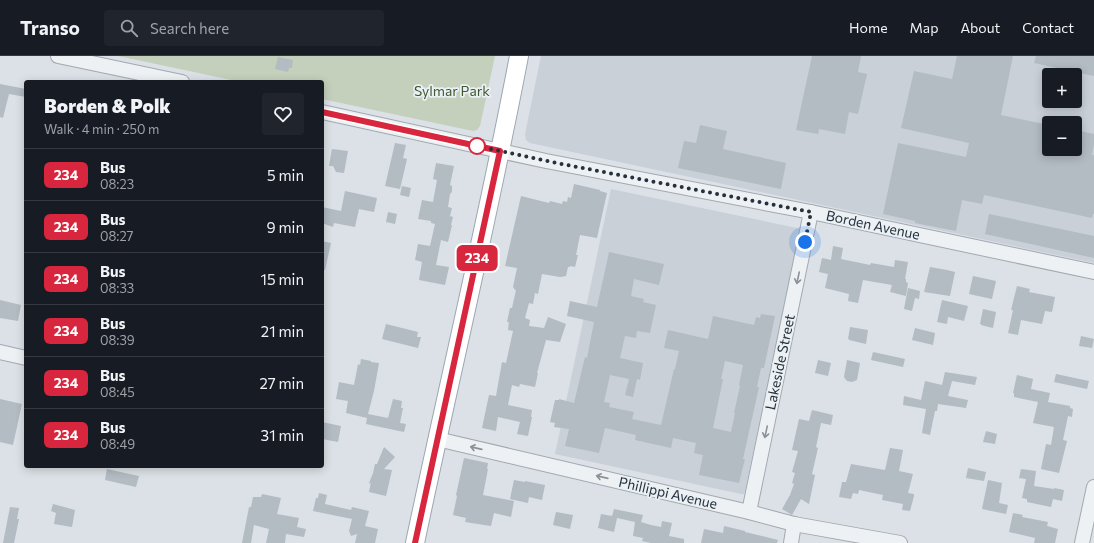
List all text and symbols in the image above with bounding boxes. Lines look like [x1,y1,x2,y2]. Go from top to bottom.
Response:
search box [104,10,384,46]
text: Transo [20,16,80,39]
icon: search [118,17,140,39]
text: Search here [150,19,229,37]
text: Home [849,19,888,36]
text: Map [910,19,938,36]
text: About [960,19,1000,36]
text: Contact [1022,19,1074,36]
map controls [1042,68,1082,156]
button: + [1042,68,1082,108]
park label: Sylmar Park [414,82,490,99]
button: heart [262,93,304,135]
text: Borden & Polk [44,94,171,117]
button: − [1042,116,1082,156]
text: Walk · 4 min · 250 m [44,121,159,137]
unlabelled marker [468,137,486,155]
text: Bus [100,158,125,176]
text: 234 [54,166,78,183]
text: 5 min [267,166,304,184]
text: 08:23 [100,176,134,192]
street label: Borden Avenue [825,206,922,243]
text: Bus [100,210,125,228]
text: 234 [54,218,78,235]
text: 9 min [266,218,304,236]
text: 08:27 [100,228,133,244]
your location [795,232,815,252]
line badge: 234 [454,245,500,271]
text: 234 [465,249,489,266]
text: Bus [100,262,125,280]
text: 234 [54,270,78,287]
text: 15 min [261,270,304,288]
one-way arrow [793,271,801,284]
text: 08:33 [100,280,134,296]
street label: Lakeside Street [761,312,798,411]
text: Bus [100,314,125,332]
text: 234 [54,322,78,339]
text: 21 min [261,322,304,340]
text: 08:39 [100,332,135,348]
text: Bus [100,366,125,384]
text: 234 [54,374,78,391]
text: 27 min [259,374,304,392]
text: 08:45 [100,384,135,400]
text: Bus [100,418,125,436]
text: 234 [54,426,78,443]
text: 31 min [261,426,304,444]
one-way arrow [761,426,769,439]
text: 08:49 [100,436,135,452]
one-way arrow [469,444,482,451]
one-way arrow [596,473,609,481]
street label: Phillippi Avenue [617,473,719,512]

